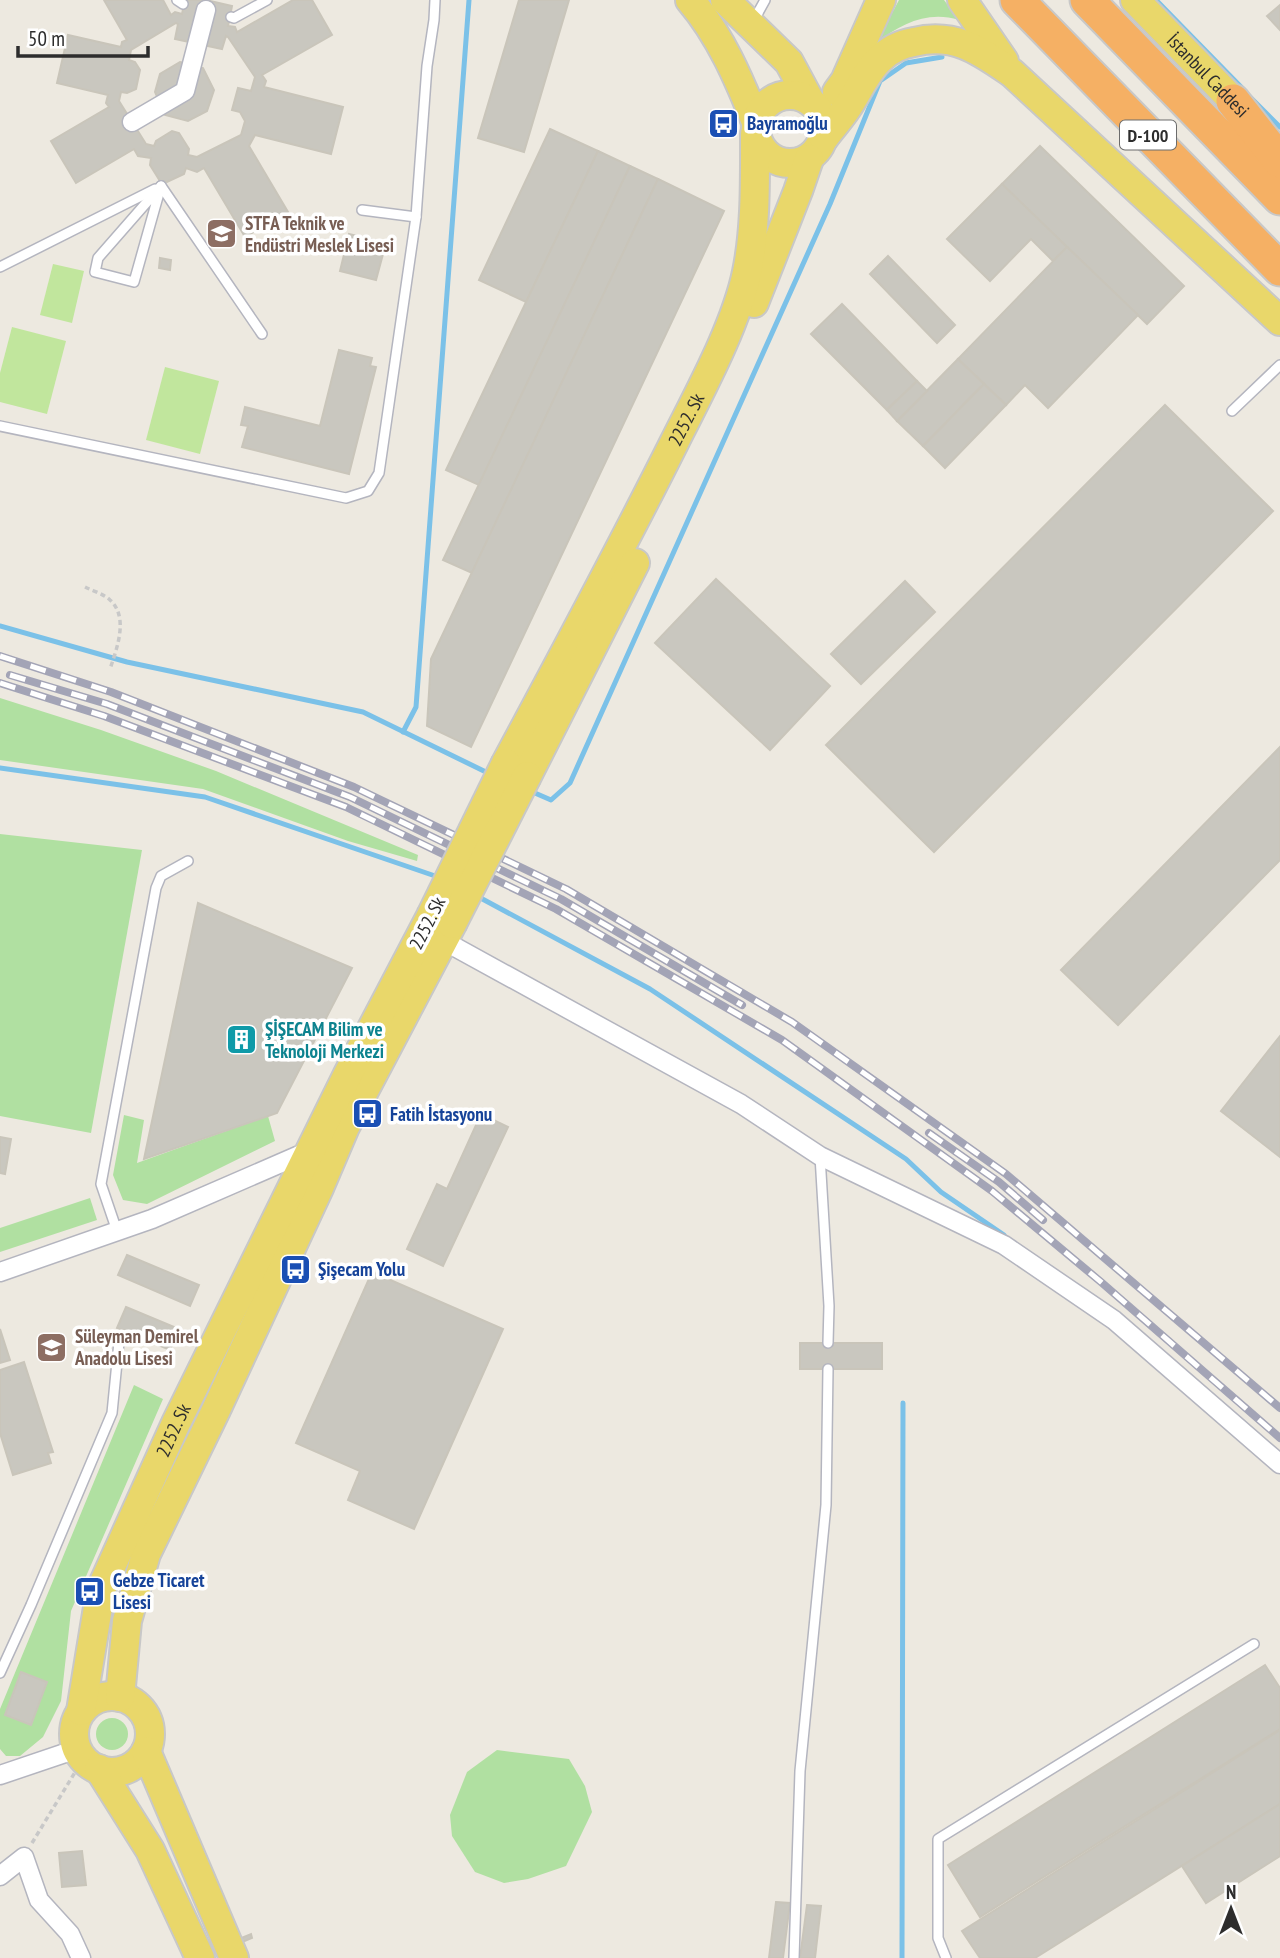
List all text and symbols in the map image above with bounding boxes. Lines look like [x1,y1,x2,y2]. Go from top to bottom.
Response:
scale bar [18,14,147,58]
text: 50 m [28,25,65,52]
street label: İstanbul Caddesi [1162,28,1255,122]
bus stop icon: Bayramoğlu [707,106,741,140]
place label: Bayramoğlu [747,111,828,135]
road number: D-100 [1120,120,1176,150]
place label: STFA Teknik ve Endüstri Meslek Lisesi [245,211,394,257]
school or university icon: STFA Teknik ve Endüstri Meslek Lisesi [205,217,239,251]
street label: 2252. Sk [663,389,710,450]
street label: 2252. Sk [404,892,451,953]
place label: ŞİŞECAM Bilim ve Teknoloji Merkezi [265,1017,384,1063]
building icon: ŞİŞECAM Bilim ve Teknoloji Merkezi [225,1023,259,1057]
bus stop icon: Fatih İstasyonu [350,1097,384,1131]
place label: Fatih İstasyonu [390,1102,492,1126]
bus stop icon: Şişecam Yolu [278,1252,312,1286]
place label: Şişecam Yolu [318,1257,405,1281]
place label: Süleyman Demirel Anadolu Lisesi [74,1324,199,1370]
school or university icon: Süleyman Demirel Anadolu Lisesi [35,1330,69,1364]
street label: 2252. Sk [150,1399,196,1461]
place label: Gebze Ticaret Lisesi [113,1568,205,1614]
bus stop icon: Gebze Ticaret Lisesi [73,1574,107,1608]
north arrow [1196,1874,1266,1944]
text: N [1226,1880,1236,1904]

